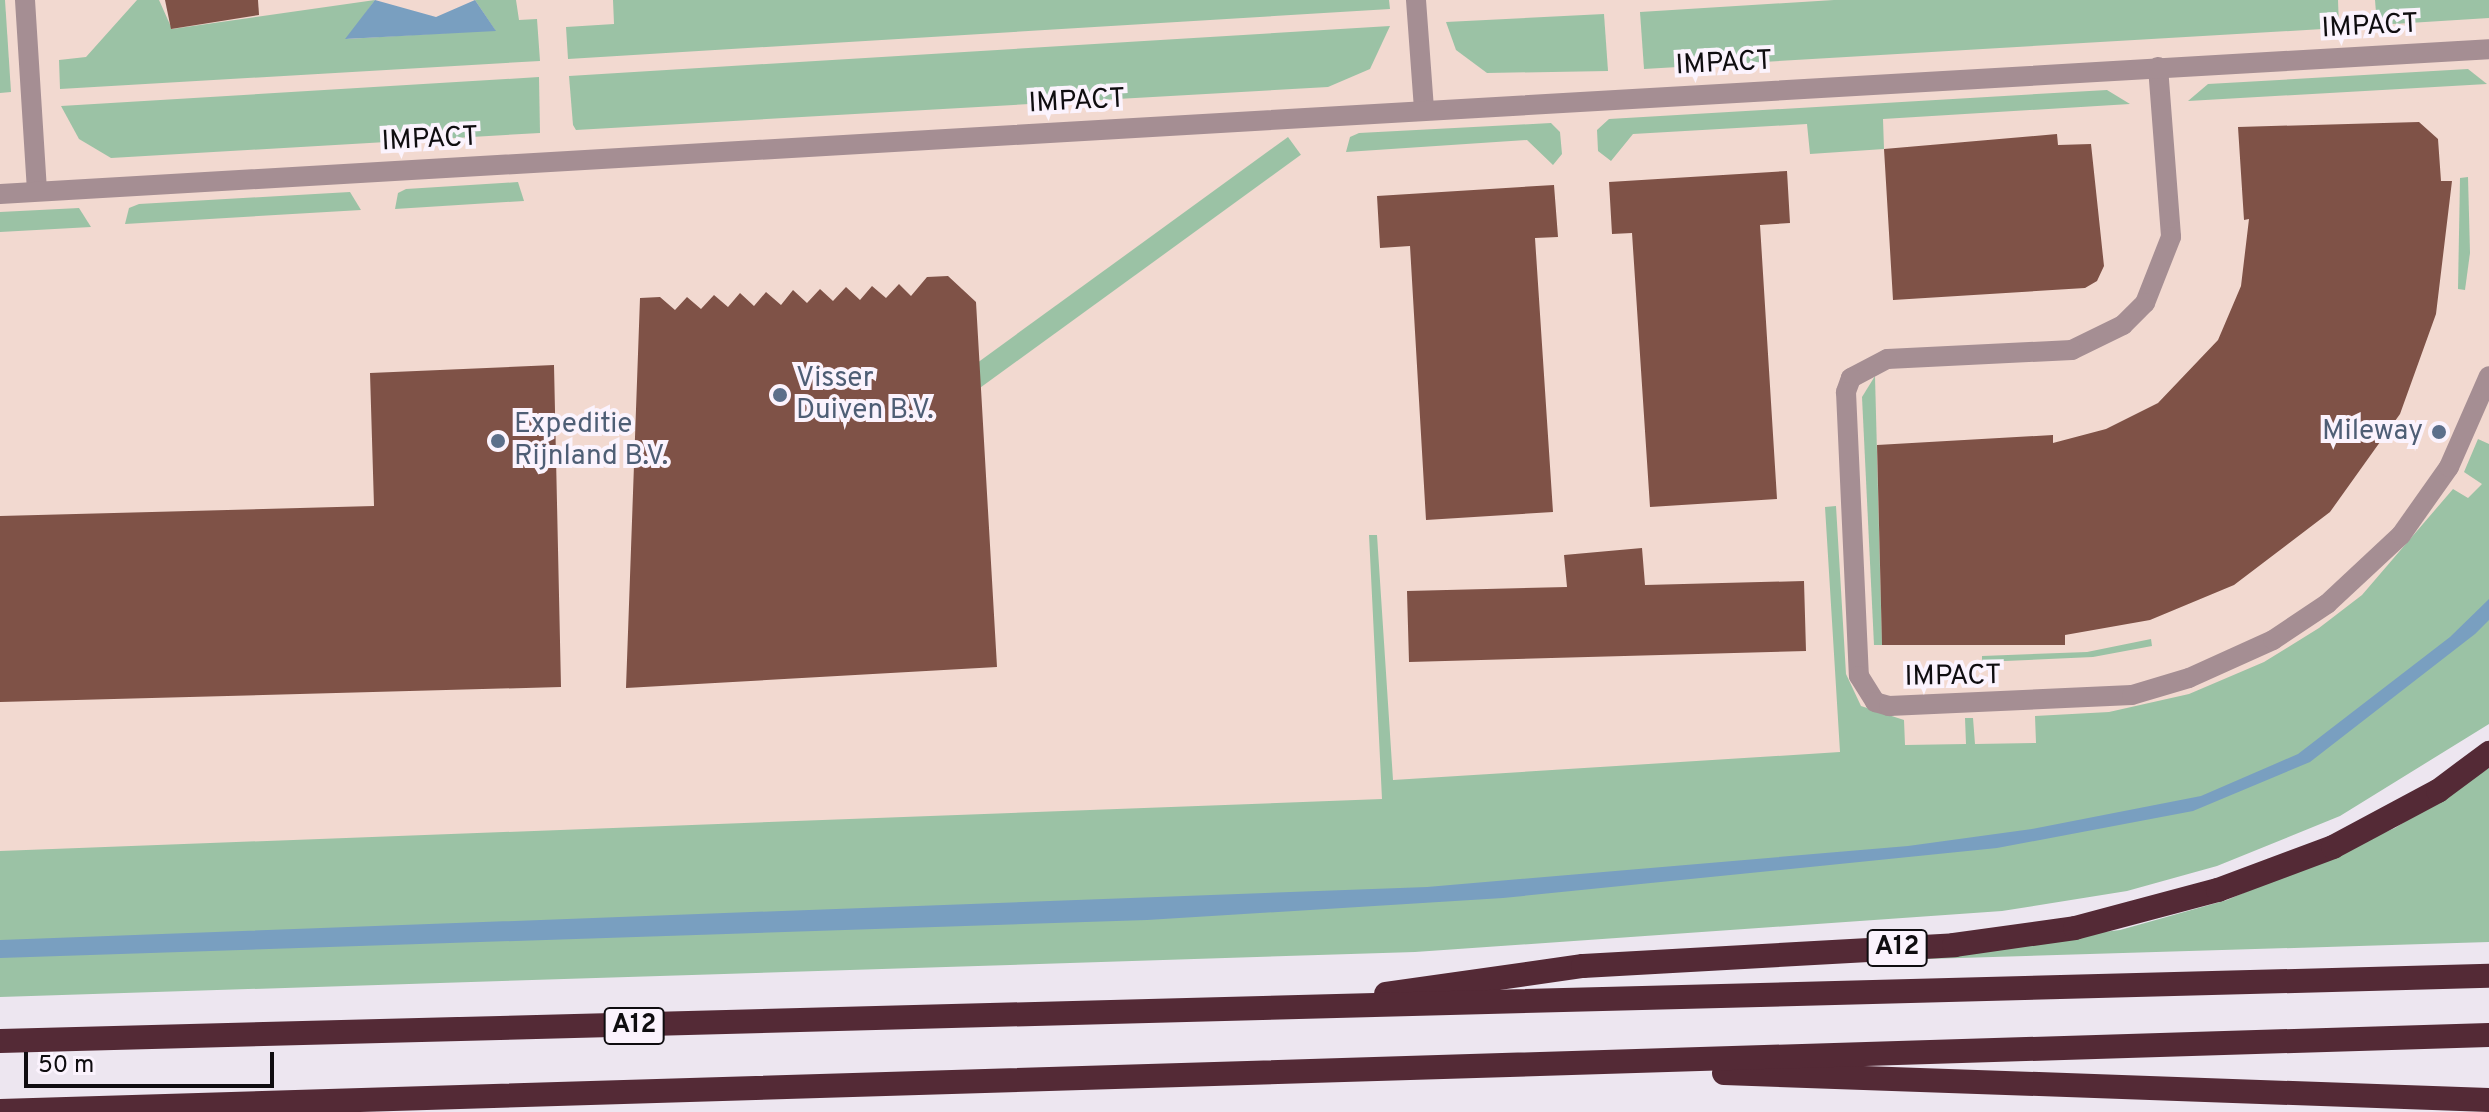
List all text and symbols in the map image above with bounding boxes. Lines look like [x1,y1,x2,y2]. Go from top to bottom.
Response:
street label: IMPACT [2321,8,2419,46]
street label: IMPACT [1675,45,1773,83]
street label: IMPACT [1028,83,1126,121]
street label: IMPACT [381,121,479,159]
place label: Visser Duiven B.V. [796,362,934,428]
marker: Visser Duiven B.V. [771,386,789,404]
place label: Expeditie Rijnland B.V. [514,408,668,474]
place label: Mileway [2322,415,2423,449]
marker: Mileway [2430,423,2448,441]
marker: Expeditie Rijnland B.V. [489,432,507,450]
street label: IMPACT [1904,659,2002,695]
road number: A12 [1865,926,1929,970]
road number: A12 [602,1004,666,1048]
scale bar [28,1036,278,1086]
text: 50 m [38,1051,94,1081]

